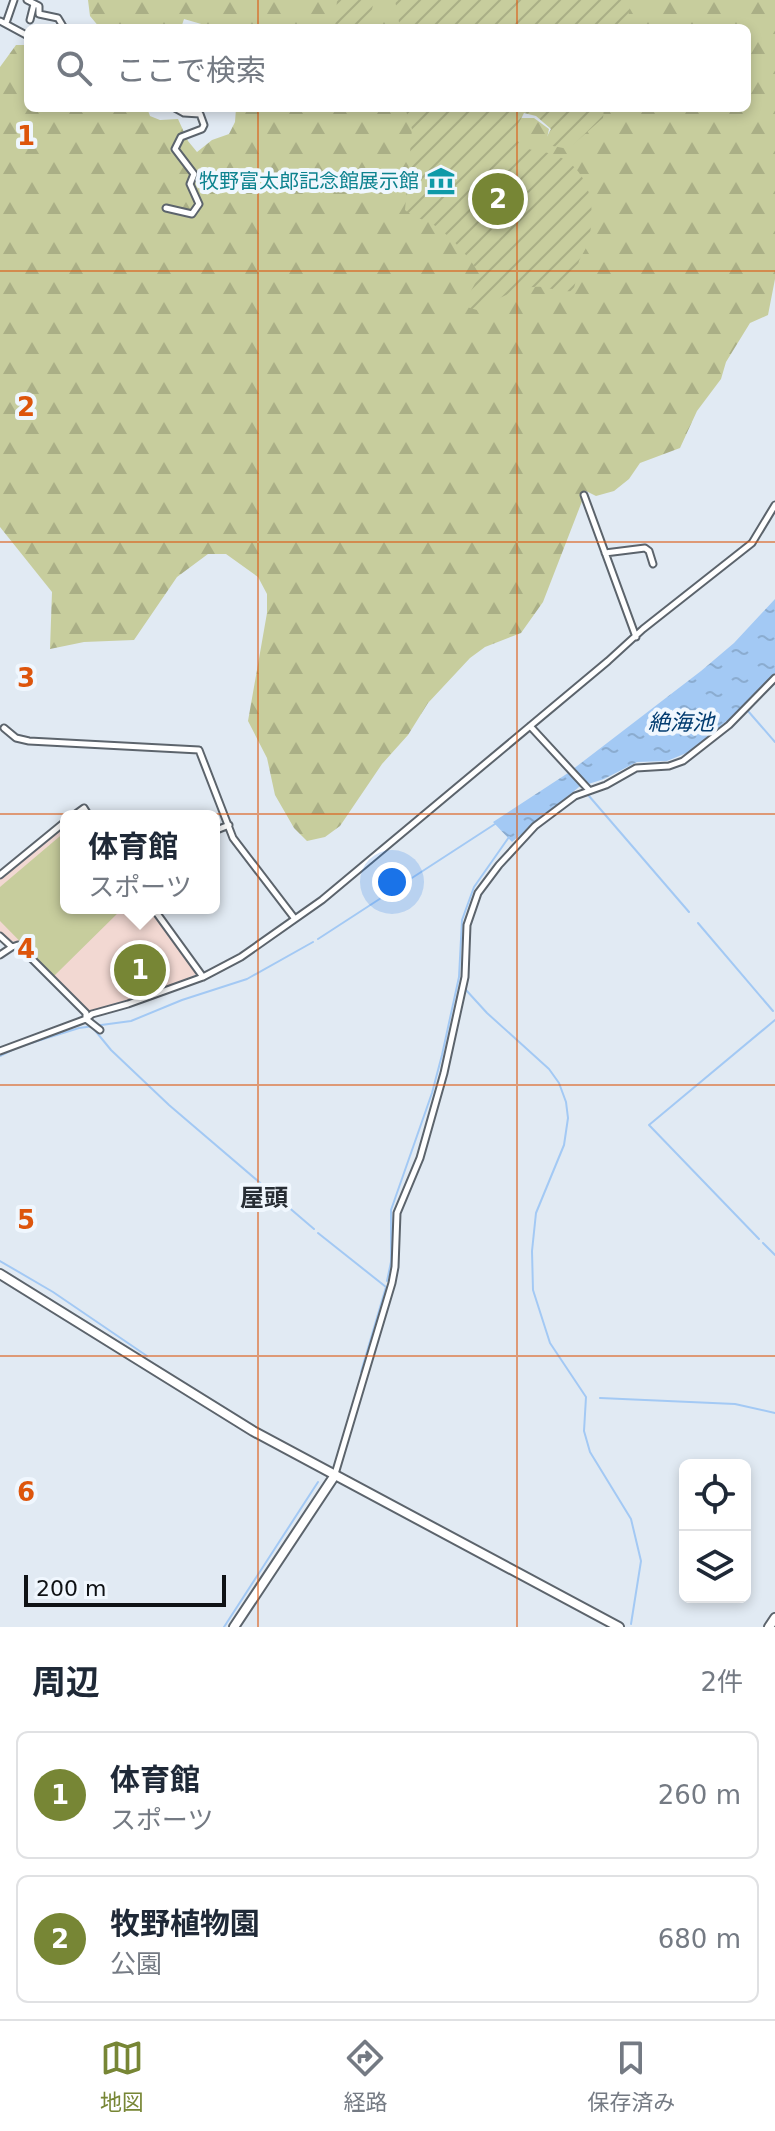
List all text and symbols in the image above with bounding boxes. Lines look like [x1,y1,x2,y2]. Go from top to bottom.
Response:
search box [24,24,751,112]
icon: search [52,46,96,90]
text: ここで検索 [116,53,266,88]
text: 1 [17,121,35,151]
museum icon: 牧野富太郎記念館展示館 [426,166,456,196]
place label: 牧野富太郎記念館展示館 [199,169,419,193]
pin: 2 [472,169,524,229]
text: 2 [17,392,35,422]
text: 3 [17,663,35,693]
water label: 絶海池 [648,710,716,735]
popup [60,810,220,914]
text: 体育館 [88,829,178,864]
your location [372,862,412,902]
text: スポーツ [88,872,192,902]
text: 4 [17,934,35,964]
pin: 1 [114,940,166,1000]
district label: 屋頭 [240,1184,288,1212]
text: 5 [17,1205,35,1235]
map controls [679,1459,751,1603]
button: locate [679,1459,751,1531]
text: 6 [17,1477,35,1507]
button: layers [679,1531,751,1603]
scale bar [24,1571,226,1607]
text: 200 m [36,1576,106,1601]
text: 周辺 [32,1662,100,1702]
text: 2件 [700,1667,743,1697]
text: 体育館 [110,1762,200,1797]
text: 1 [51,1780,69,1810]
text: 260 m [658,1780,741,1810]
text: スポーツ [110,1805,213,1835]
text: 牧野植物園 [110,1906,260,1941]
text: 2 [51,1924,69,1954]
text: 680 m [658,1924,741,1954]
text: 公園 [110,1949,162,1979]
tab: 地図 [100,2036,144,2116]
tab: 経路 [343,2036,387,2116]
tab: 保存済み [587,2036,675,2116]

